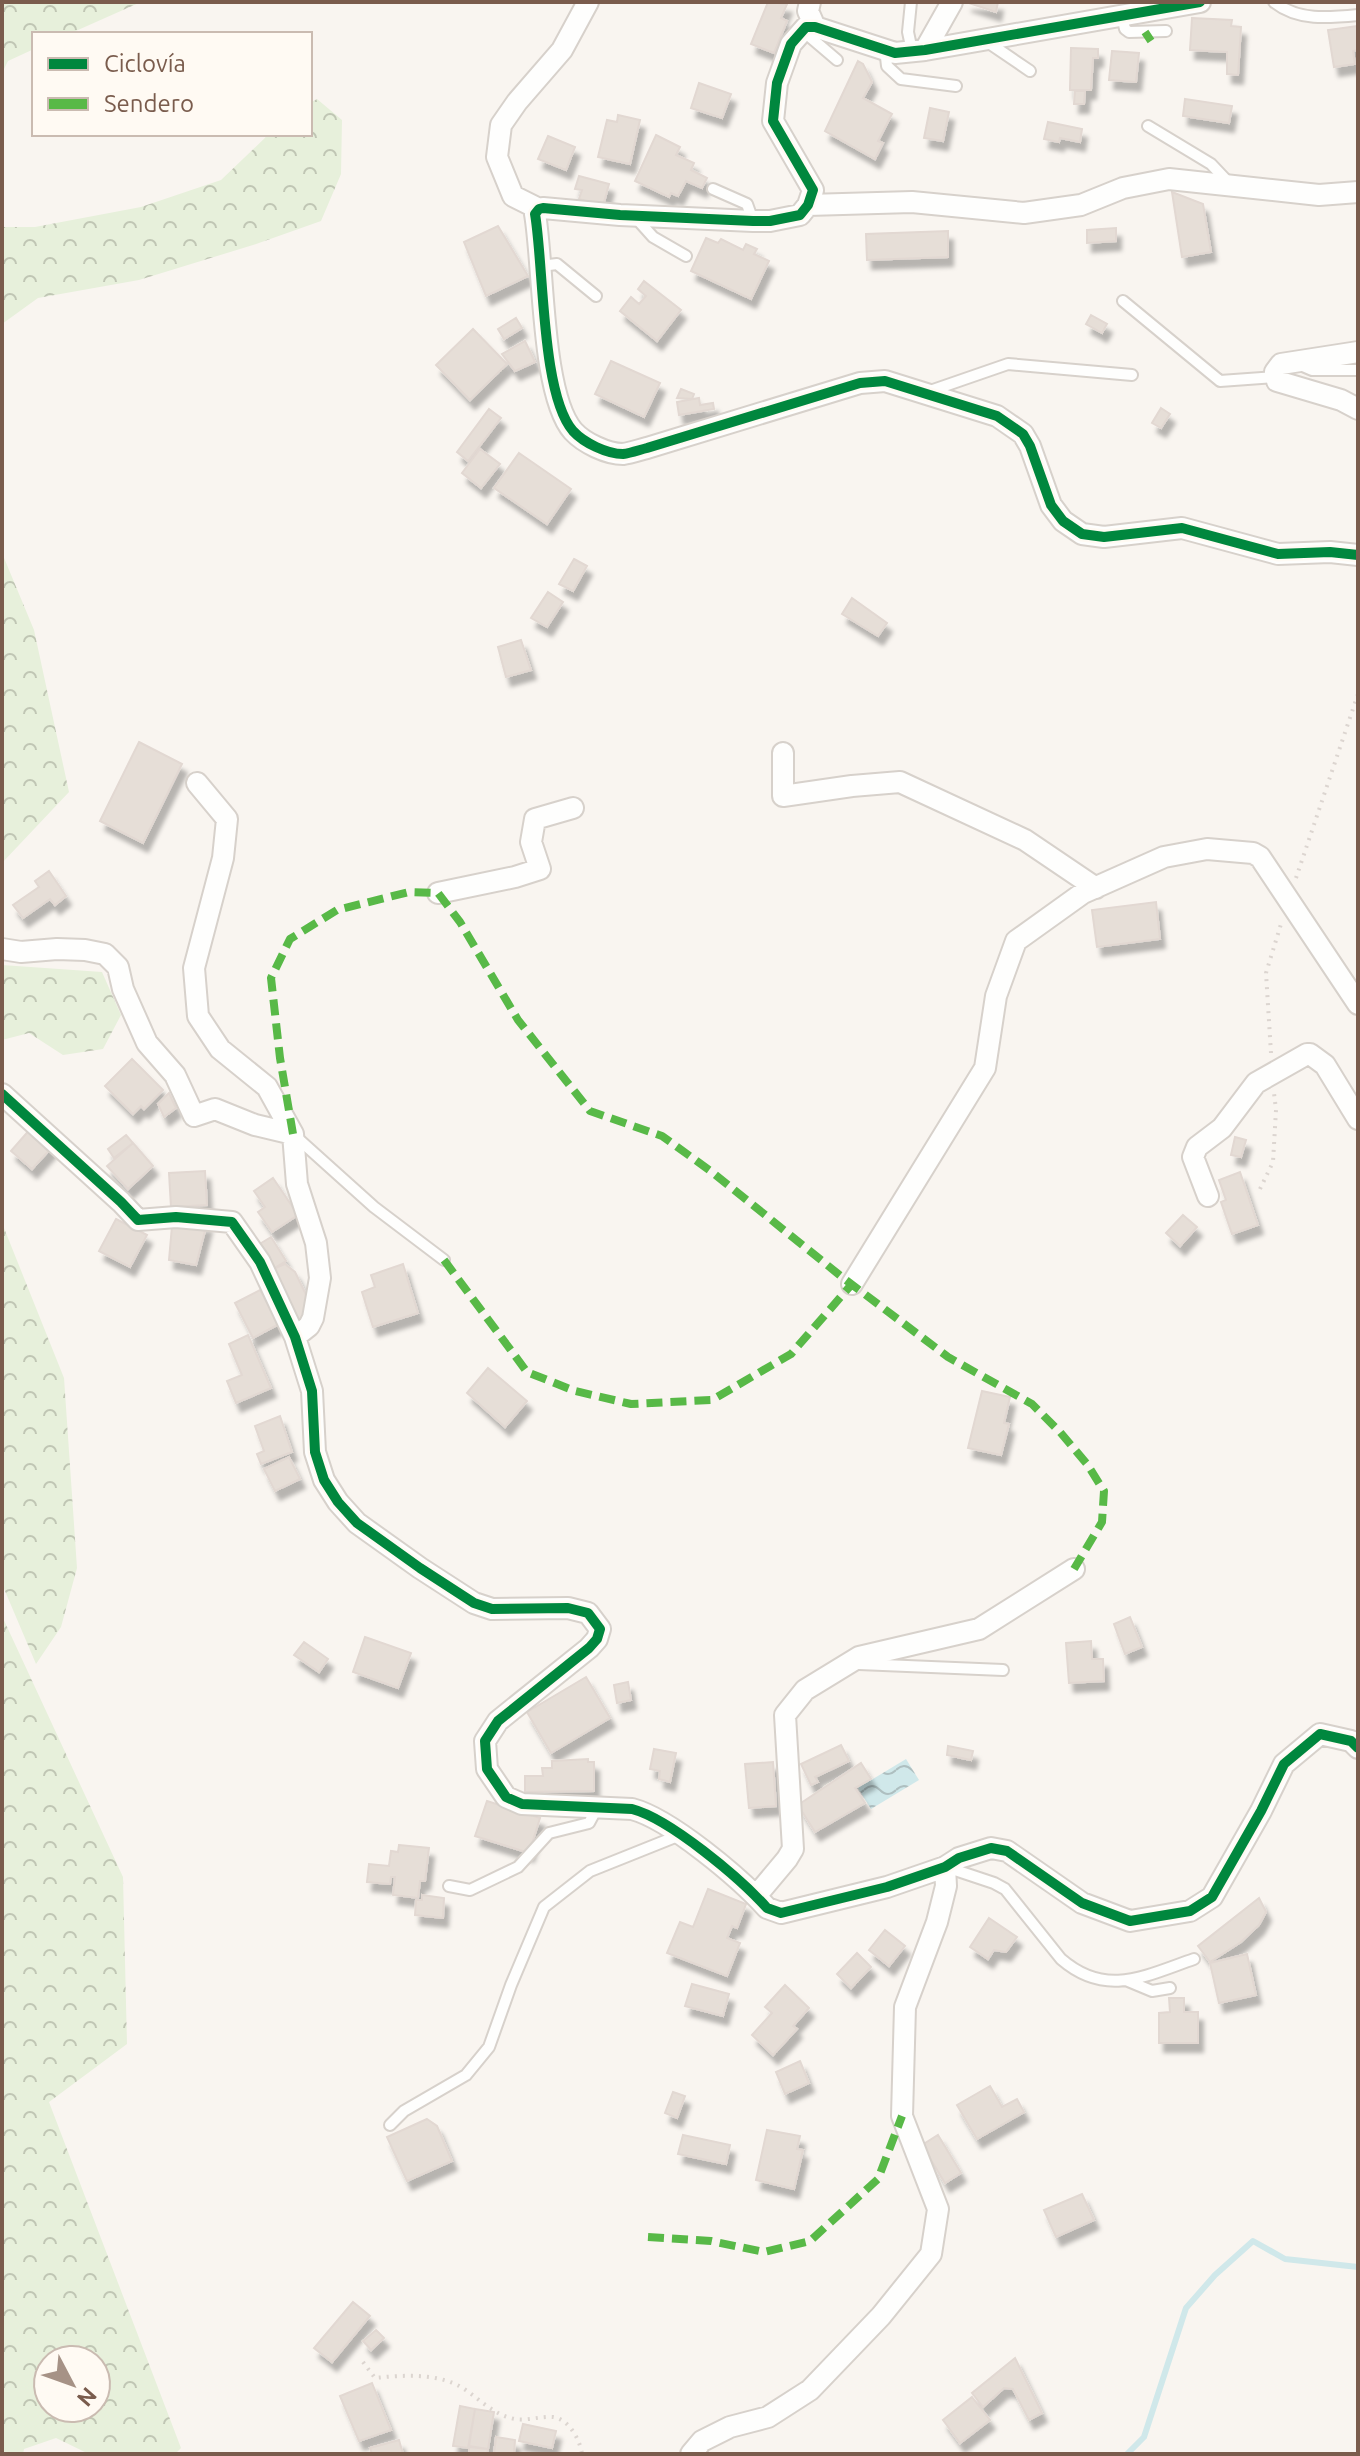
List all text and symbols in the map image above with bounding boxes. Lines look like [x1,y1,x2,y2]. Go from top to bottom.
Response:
legend [32,32,312,136]
text: Ciclovía [104,50,186,77]
text: Sendero [104,90,194,117]
north arrow [32,2344,112,2424]
text: N [73,2383,102,2412]

